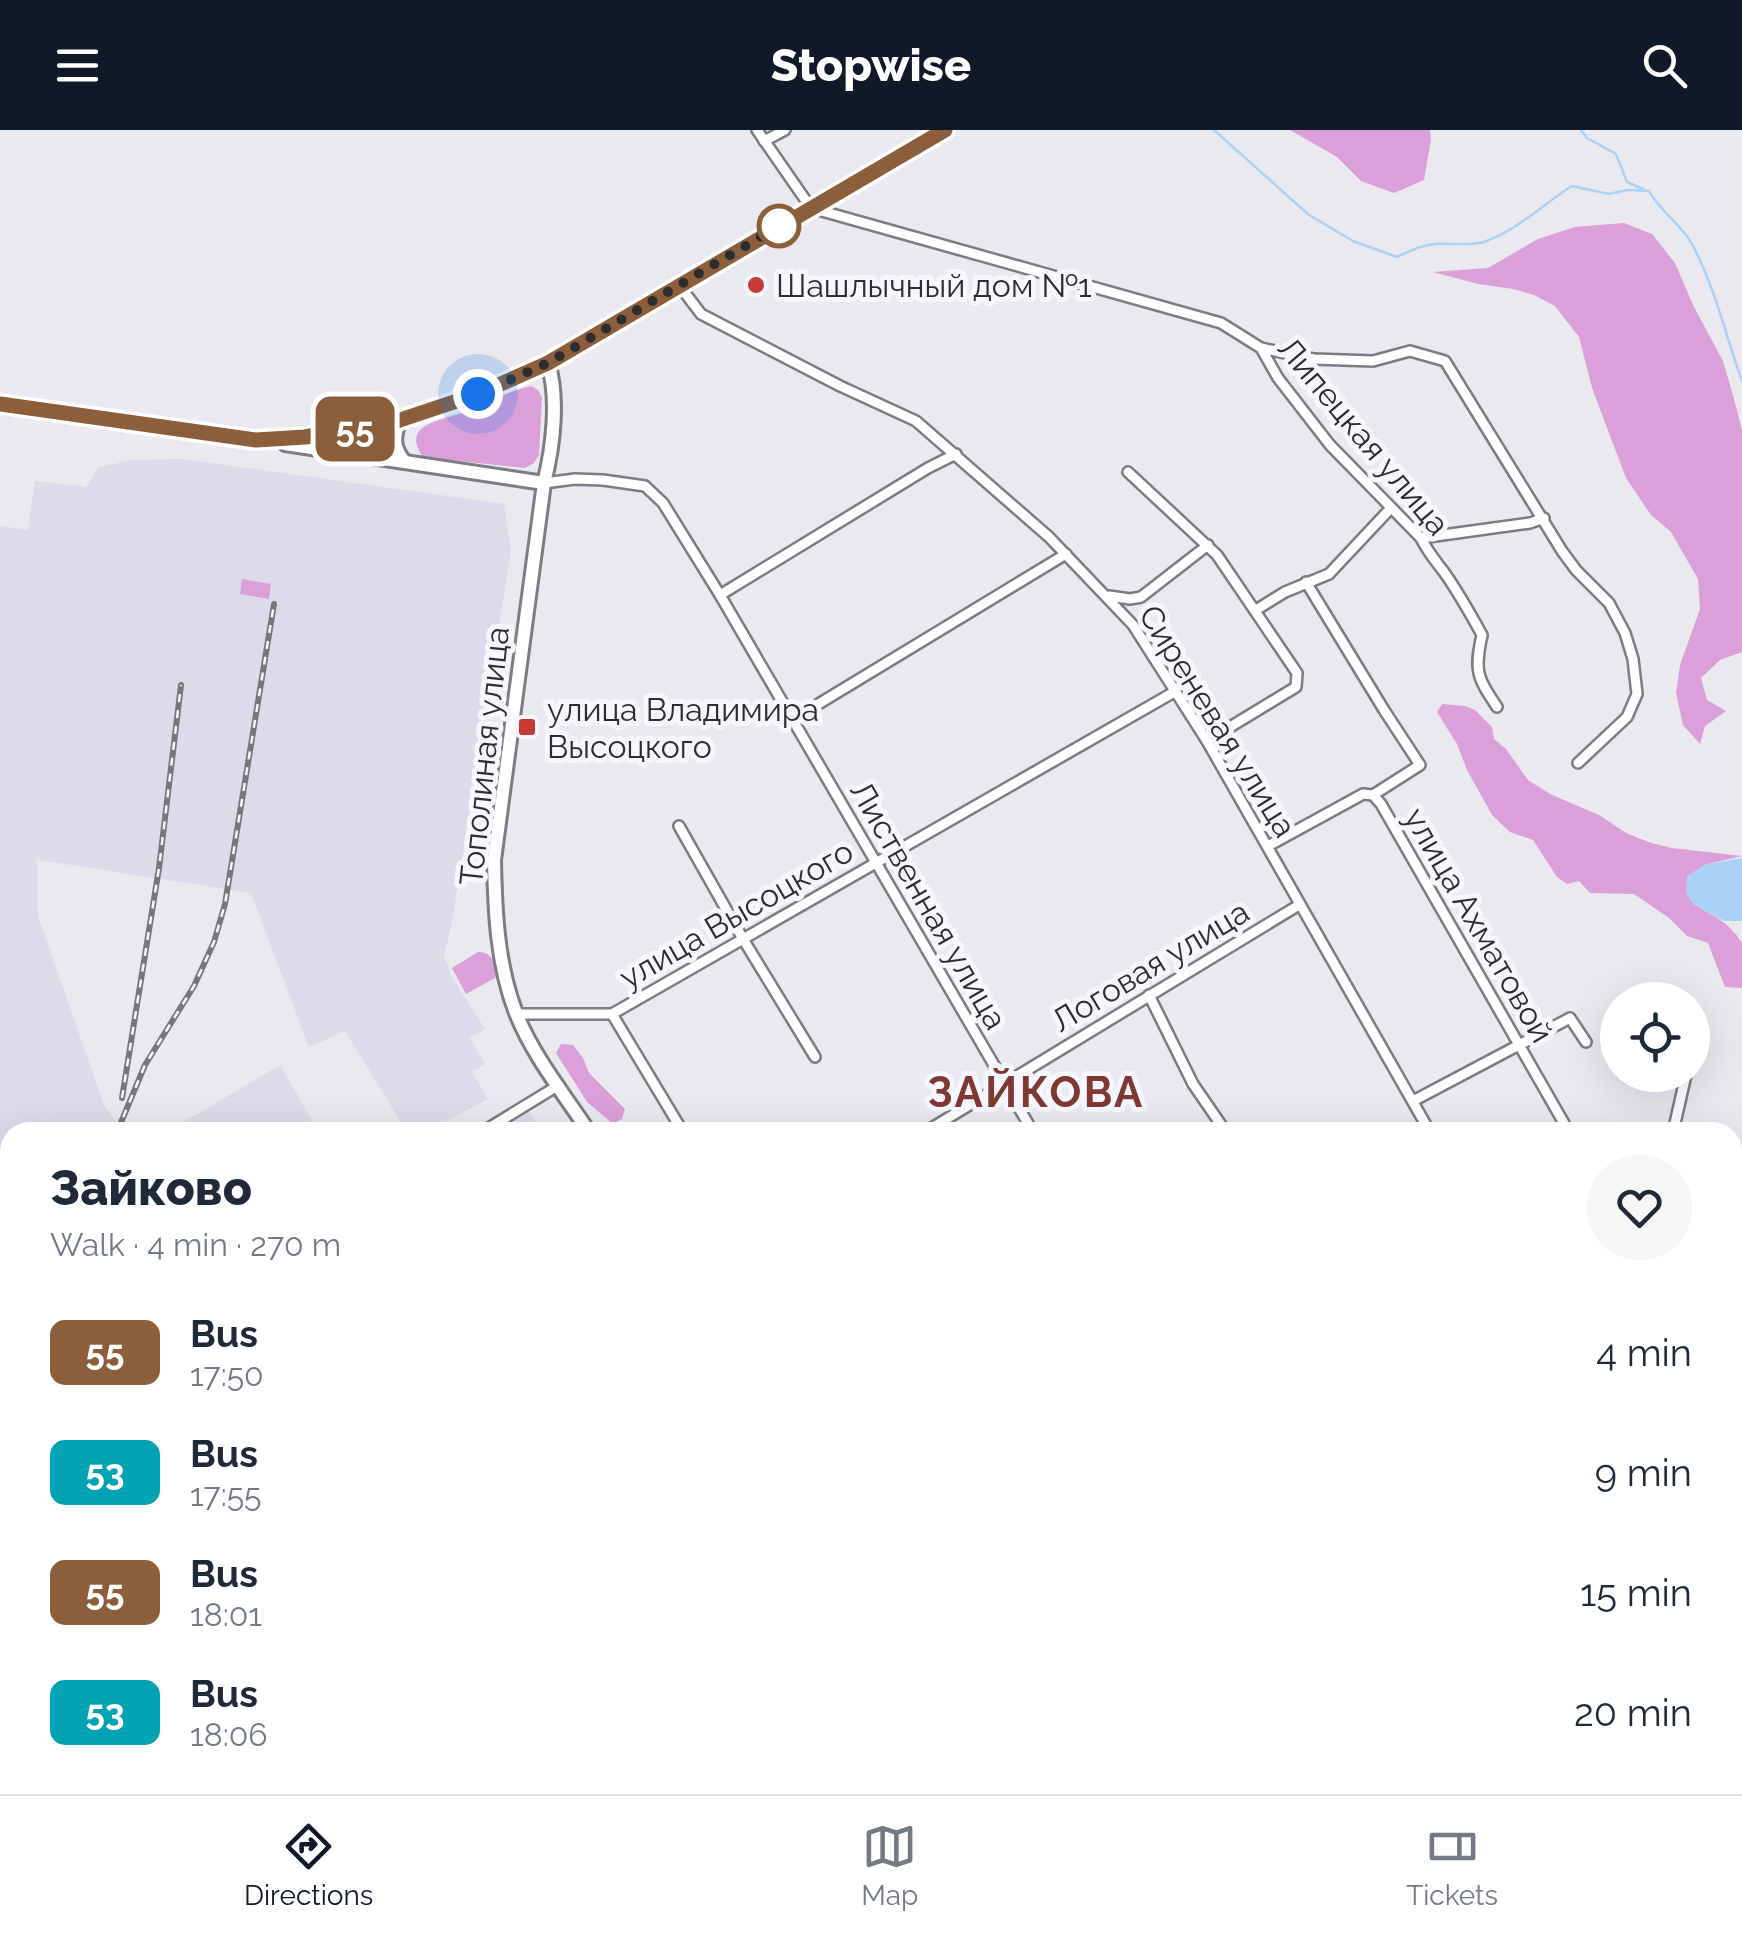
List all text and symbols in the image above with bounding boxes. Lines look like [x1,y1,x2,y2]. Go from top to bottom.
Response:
icon: menu [50,38,105,93]
icon: search [1637,38,1692,93]
text: Stopwise [771,39,971,92]
unlabelled marker [758,205,800,247]
place label: Шашлычный дом №1 [776,267,1092,304]
marker: Шашлычный дом №1 [745,274,767,296]
street label: Липецкая улица [1271,330,1457,542]
your location [453,369,503,419]
line badge: 55 [310,396,400,462]
text: 55 [336,409,374,450]
street label: Сиреневая улица [1132,598,1304,844]
street label: Тополиная улица [452,625,516,887]
place label: улица Владимира Высоцкого [547,691,819,765]
marker: улица Владимира Высоцкого [516,716,538,738]
street label: Лиственная улица [843,774,1015,1036]
street label: улица Ахматовой [1397,801,1561,1049]
street label: улица Высоцкого [613,832,859,996]
street label: Логовая улица [1045,893,1255,1039]
map controls [1600,982,1710,1092]
button: locate [1600,982,1710,1092]
district label: ЗАЙКОВА [927,1068,1145,1117]
button: heart [1587,1155,1692,1260]
text: Зайково [50,1160,252,1216]
text: Walk · 4 min · 270 m [50,1226,341,1263]
text: Bus [190,1311,258,1356]
text: 4 min [1596,1330,1692,1375]
text: 55 [86,1332,124,1373]
text: 17:50 [190,1356,264,1393]
text: Bus [190,1431,258,1476]
text: 9 min [1595,1450,1692,1495]
text: 53 [86,1452,124,1493]
text: 17:55 [190,1476,262,1513]
text: Bus [190,1551,258,1596]
text: 15 min [1580,1570,1692,1615]
text: 55 [86,1572,124,1613]
text: 18:01 [190,1596,262,1633]
text: Bus [190,1671,258,1716]
text: 20 min [1574,1690,1692,1735]
text: 53 [86,1692,124,1733]
text: 18:06 [190,1716,268,1753]
tab: Directions [244,1819,373,1912]
tab: Map [861,1819,918,1912]
tab: Tickets [1406,1819,1498,1912]

